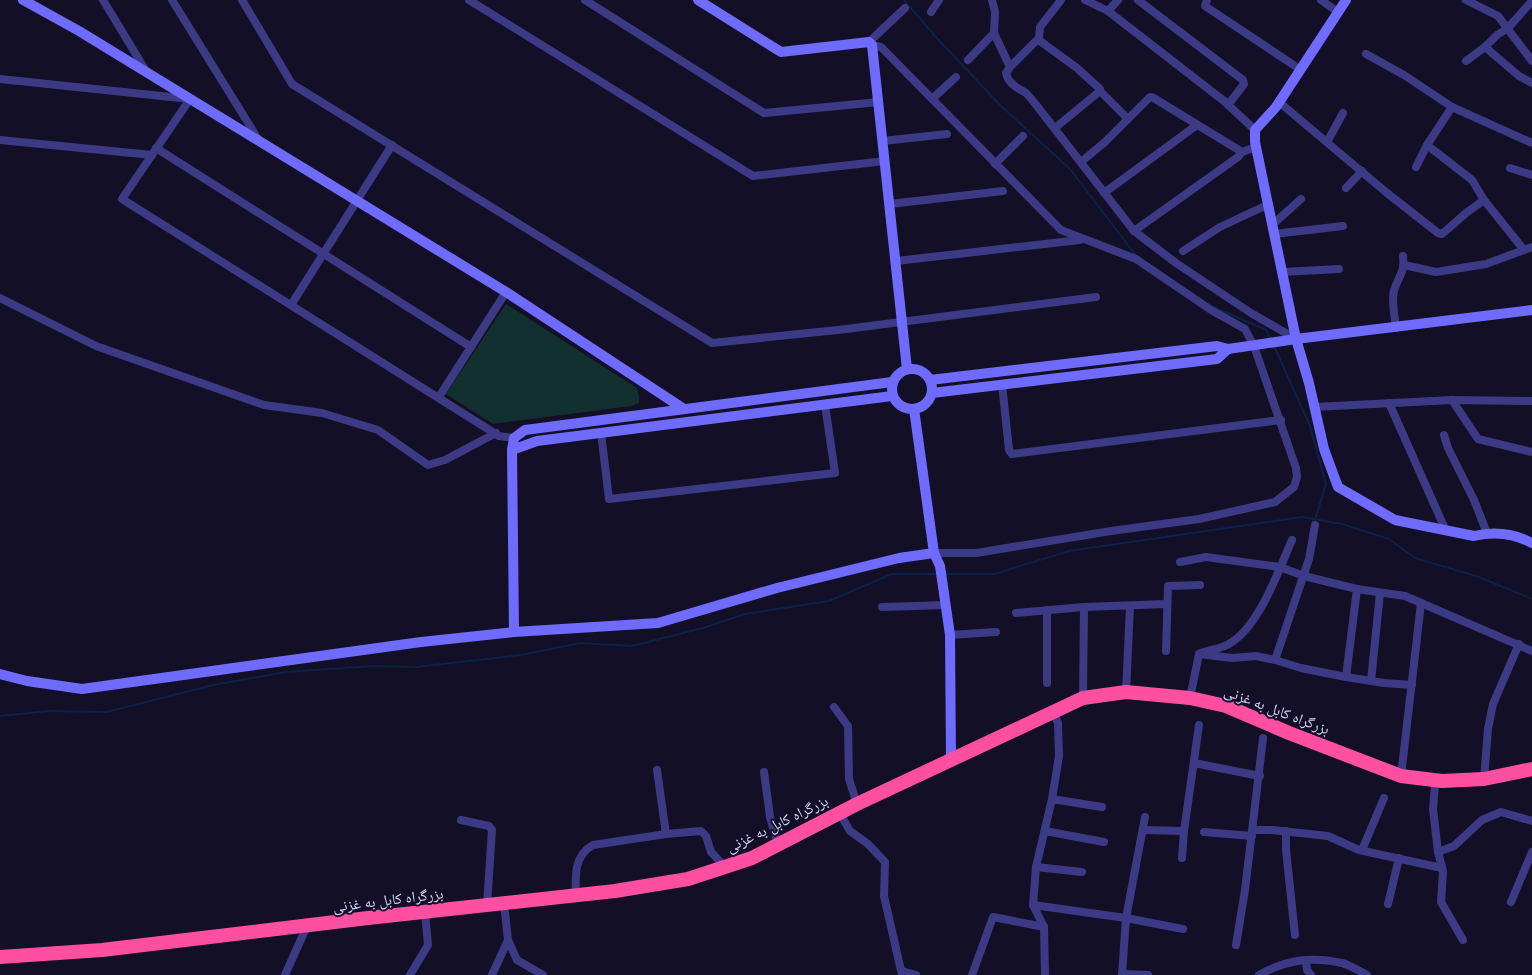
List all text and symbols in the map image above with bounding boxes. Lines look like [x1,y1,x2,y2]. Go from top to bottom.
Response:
street label: بزرگراه کابل به غزنی [1222,682,1332,739]
street label: بزرگراه کابل به غزنی [723,792,831,857]
street label: بزرگراه کابل به غزنی [332,884,444,917]

